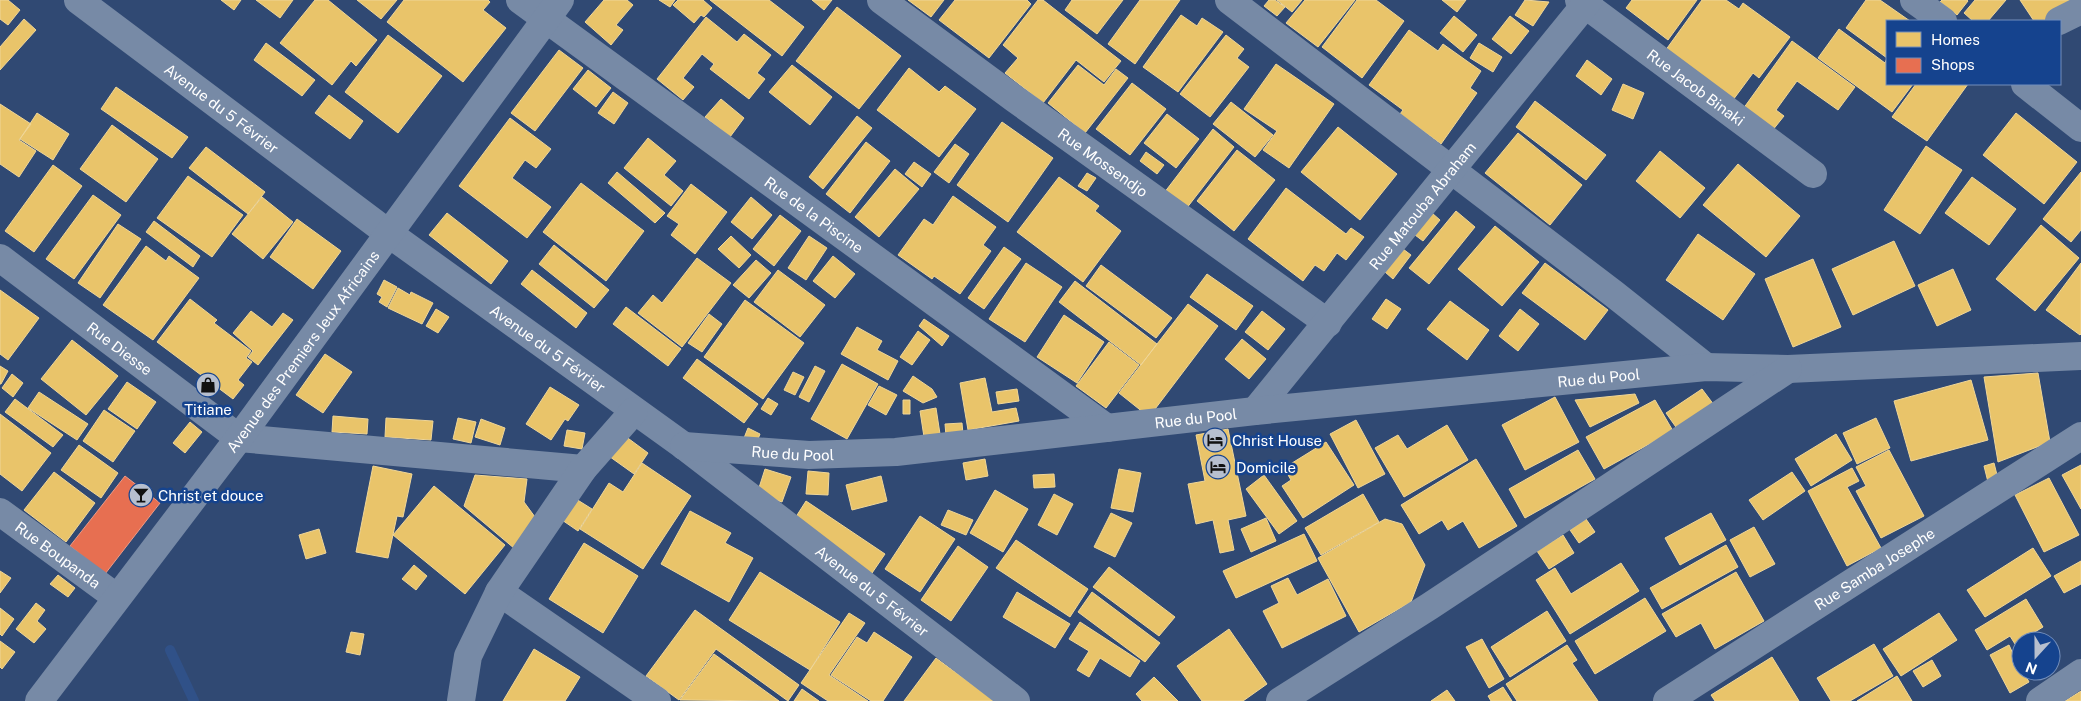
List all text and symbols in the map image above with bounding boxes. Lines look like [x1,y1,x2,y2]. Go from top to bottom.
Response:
legend [1886,20,2061,85]
text: Homes [1931,31,1980,48]
street label: Rue Jacob Binaki [1644,45,1748,129]
text: Shops [1931,56,1975,73]
street label: Avenue du 5 Février [162,60,282,157]
street label: Rue Mossendjo [1055,124,1151,200]
street label: Rue Matouba Abraham [1365,138,1479,272]
street label: Rue de la Piscine [761,173,867,256]
street label: Avenue des Premiers Jeux Africains [223,247,382,456]
street label: Avenue du 5 Février [487,301,609,395]
street label: Rue Diesse [84,318,156,378]
street label: Rue du Pool [1557,365,1641,390]
shop icon: Titiane [195,372,221,398]
place label: Titiane [184,401,232,418]
street label: Rue du Pool [1154,405,1238,431]
hotel icon: Christ House [1202,427,1228,453]
place label: Christ House [1232,432,1322,449]
street label: Rue du Pool [751,442,834,464]
hotel icon: Domicile [1205,454,1231,480]
place label: Domicile [1236,459,1296,476]
bar icon: Christ et douce [128,482,154,508]
place label: Christ et douce [158,487,263,504]
street label: Rue Boupanda [12,518,104,591]
street label: Rue Samba Josephe [1811,524,1937,613]
street label: Avenue du 5 Février [812,542,932,640]
north arrow [2011,631,2061,681]
text: N [2023,659,2039,678]

